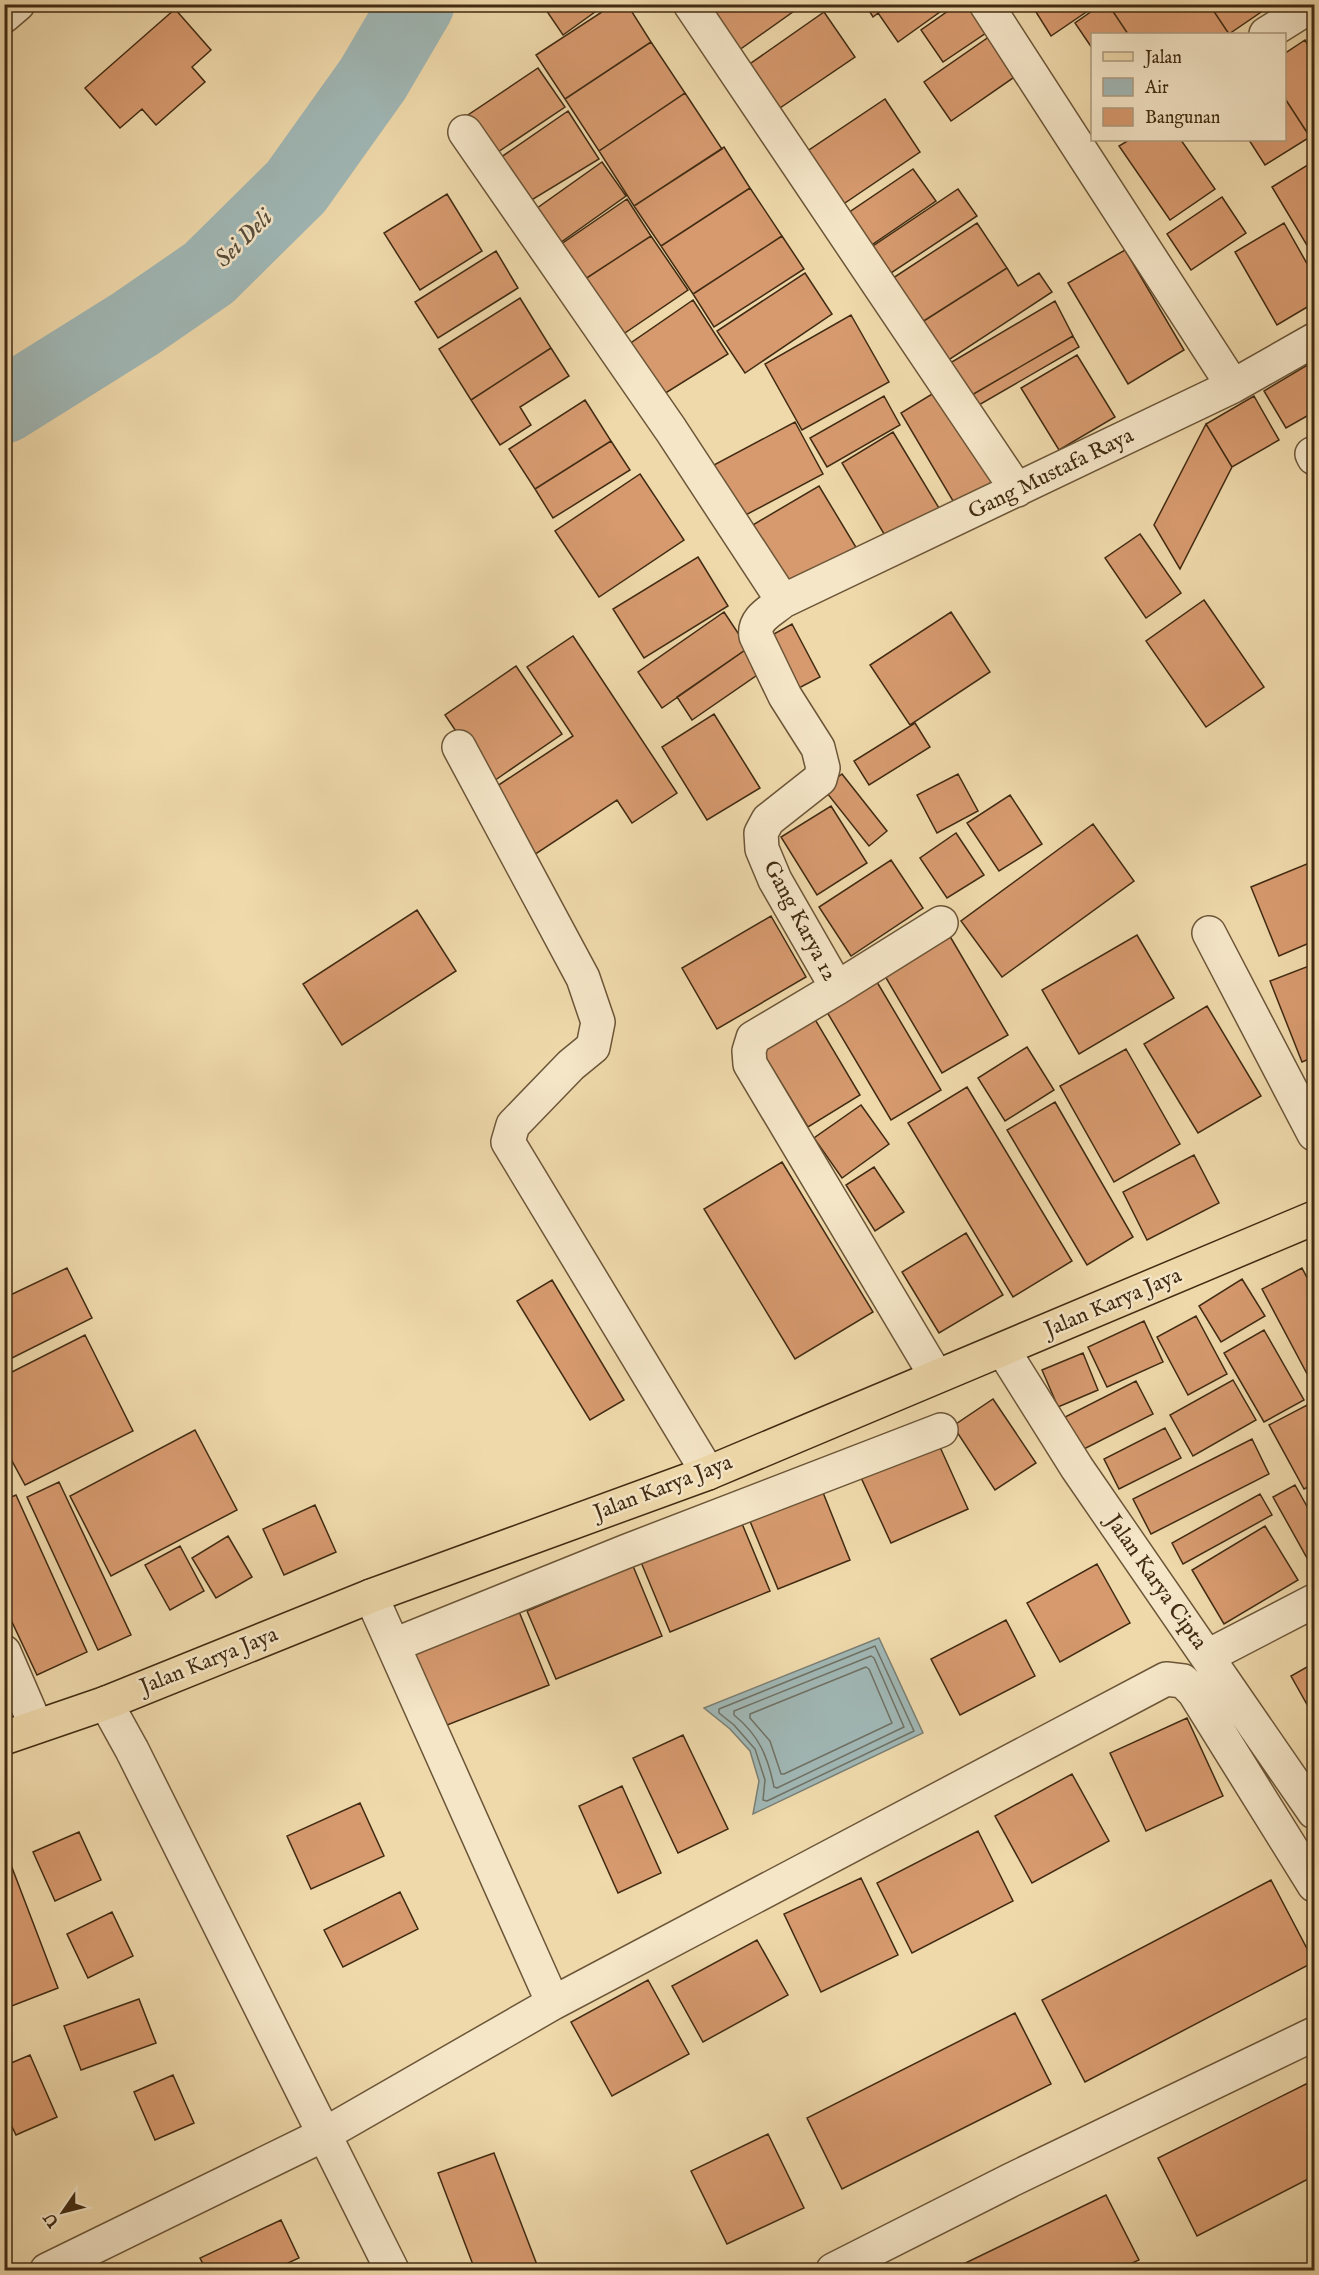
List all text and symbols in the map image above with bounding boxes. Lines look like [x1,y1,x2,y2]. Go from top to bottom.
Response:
legend [1091,33,1286,141]
text: Jalan [1143,47,1182,70]
text: Air [1144,77,1169,100]
text: Bangunan [1145,107,1221,130]
water label: Sei Deli [208,202,281,275]
street label: Gang Mustafa Raya [964,422,1139,526]
street label: Gang Karya 12 [757,856,843,986]
street label: Jalan Karya Jaya [1037,1261,1186,1346]
street label: Jalan Karya Jaya [587,1449,737,1528]
street label: Jalan Karya Cipta [1097,1506,1213,1655]
street label: Jalan Karya Jaya [133,1620,282,1702]
north arrow [33,2182,93,2242]
text: U [40,2208,65,2232]

